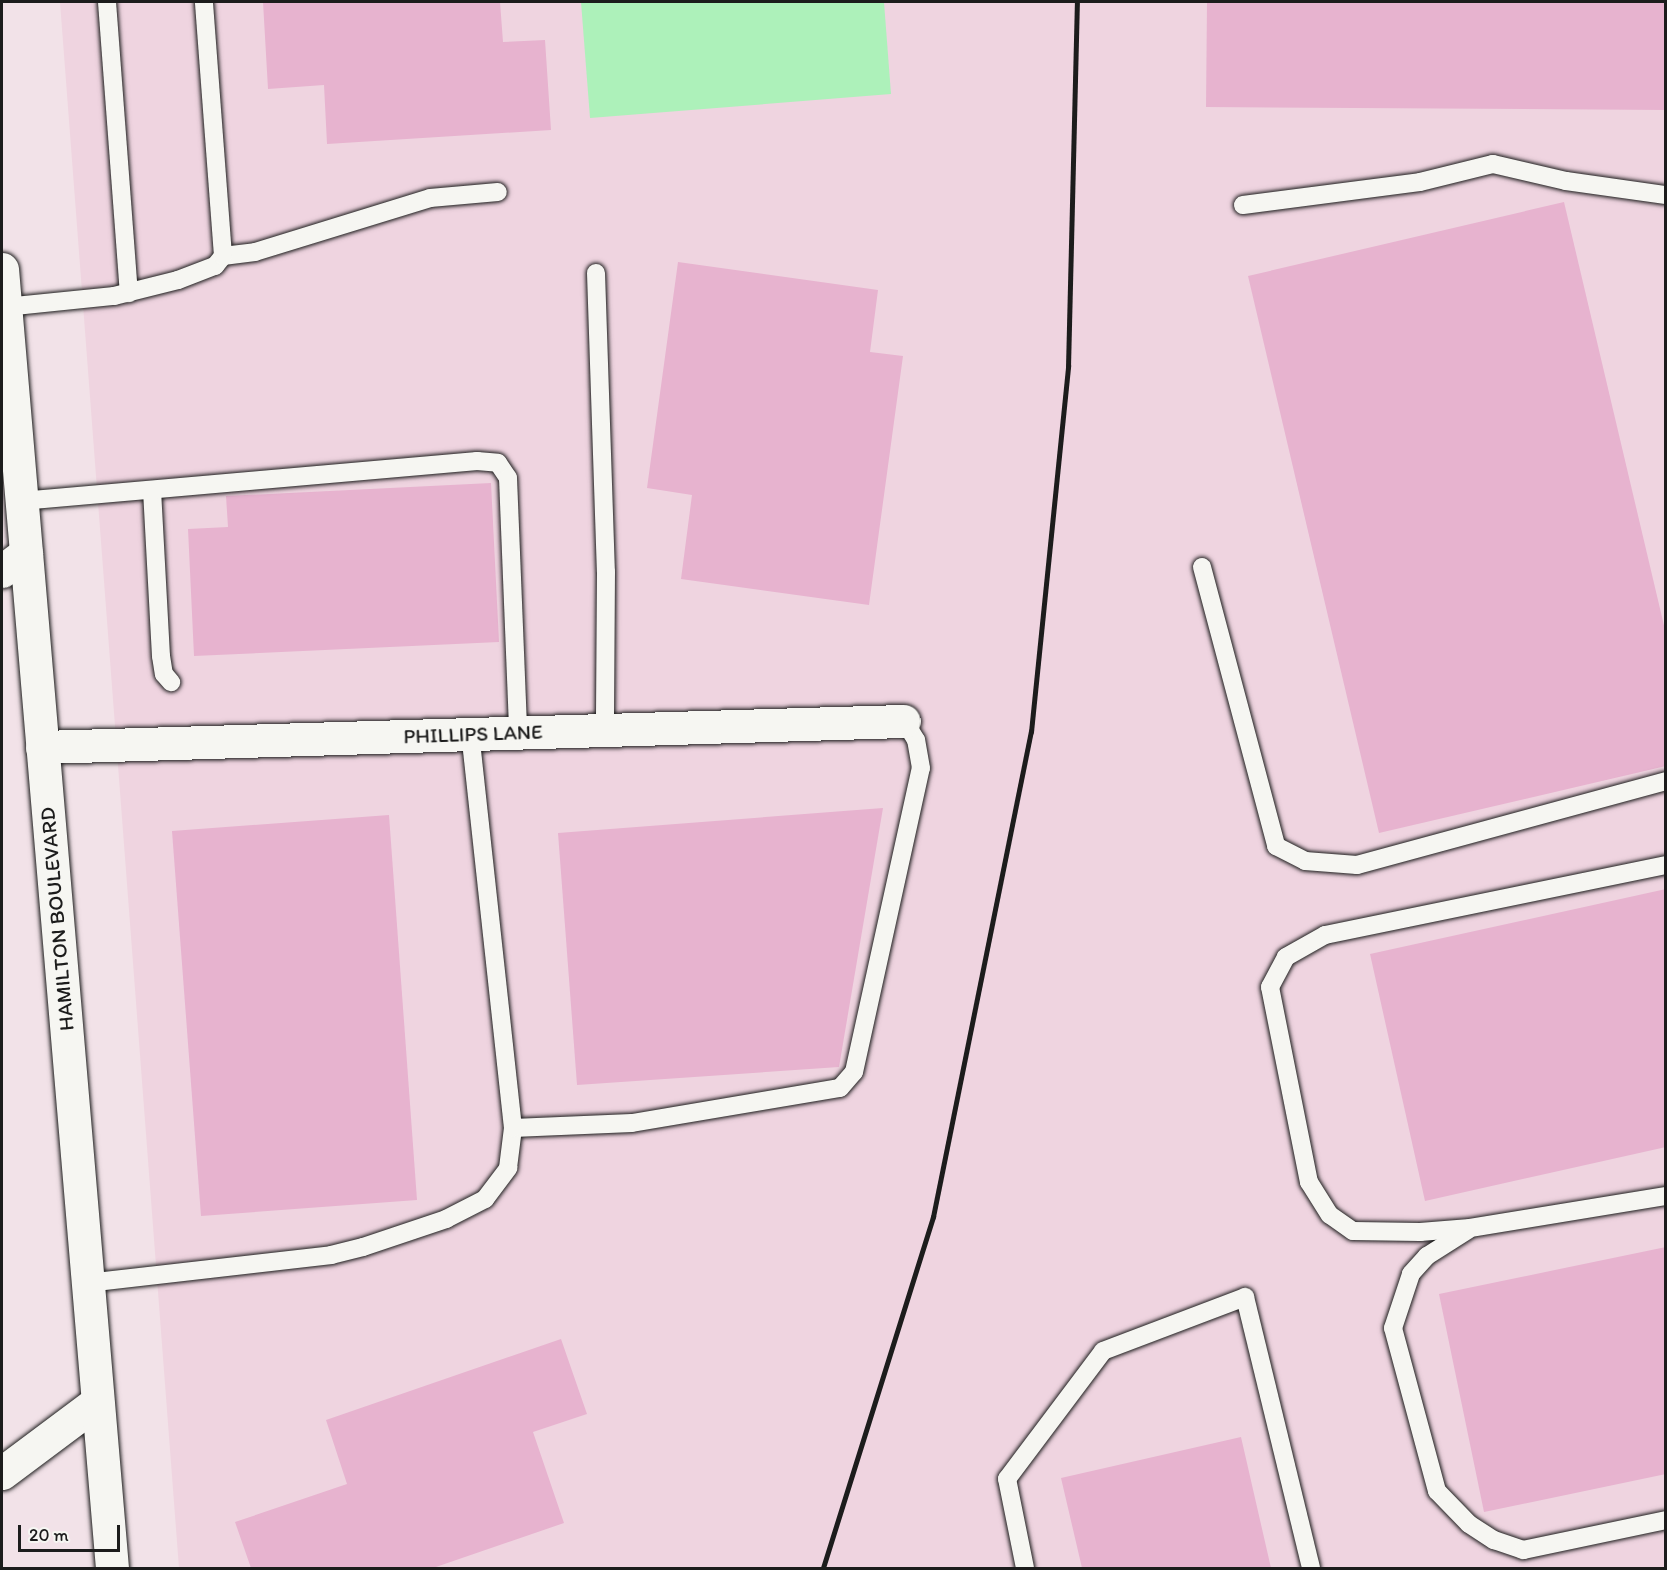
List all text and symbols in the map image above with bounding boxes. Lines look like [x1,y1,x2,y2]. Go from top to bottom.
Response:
street label: PHILLIPS LANE [403,719,543,749]
street label: HAMILTON BOULEVARD [35,807,79,1031]
scale bar [21,1513,123,1551]
text: 20 m [29,1524,69,1546]

